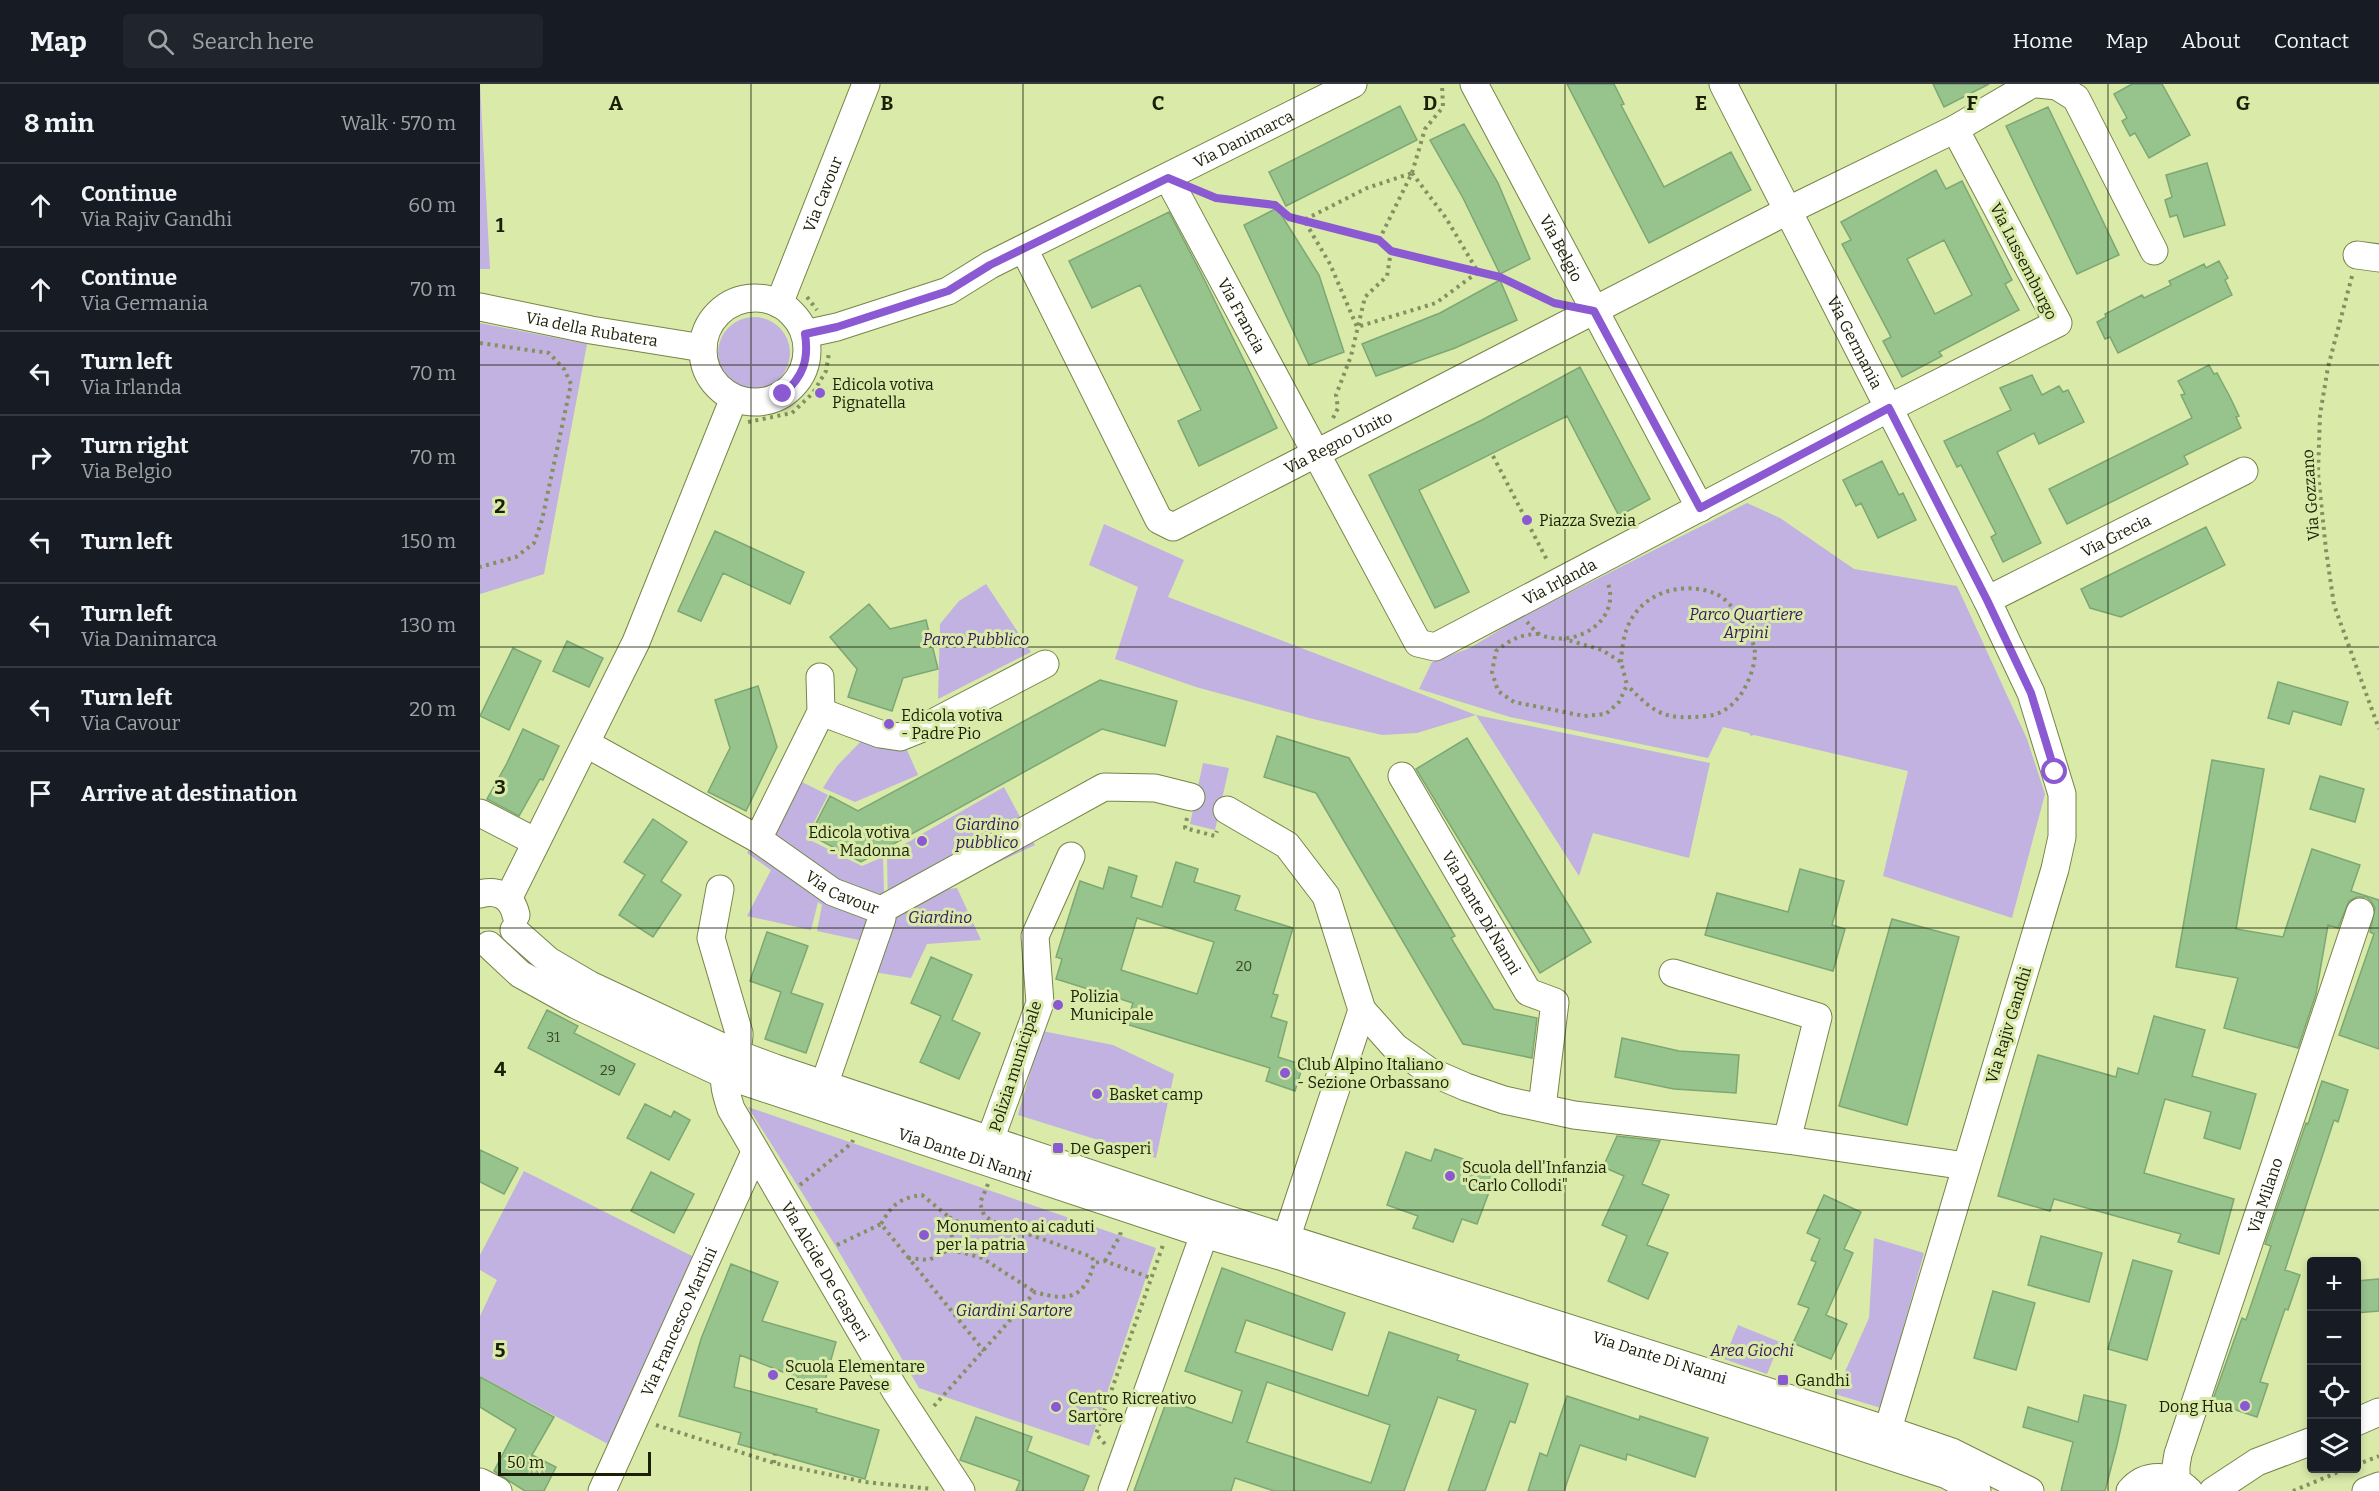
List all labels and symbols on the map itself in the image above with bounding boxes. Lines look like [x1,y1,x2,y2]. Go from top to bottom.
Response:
text: A [609,91,624,115]
text: B [881,91,894,115]
text: C [1152,91,1164,115]
text: D [1423,91,1437,115]
text: E [1695,91,1707,115]
text: F [1966,91,1978,115]
text: G [2236,91,2250,115]
street label: Via Danimarca [1191,106,1297,172]
street label: Via Cavour [799,154,846,235]
street label: Via Lussemburgo [1986,200,2061,323]
street label: Via Belgio [1535,212,1587,285]
text: 1 [496,213,505,237]
street label: Via Francia [1214,275,1269,357]
street label: Via Germania [1823,293,1886,392]
street label: Via della Rubatera [524,308,659,351]
place label: Edicola votiva Pignatella [832,375,934,412]
route end [769,380,795,406]
marker: Edicola votiva Pignatella [813,386,827,400]
street label: Via Regno Unito [1281,407,1395,478]
street label: Via Gozzano [2298,449,2323,541]
text: 2 [494,494,506,518]
street label: Via Grecia [2078,510,2154,561]
place label: Piazza Svezia [1539,511,1636,530]
marker: Piazza Svezia [1520,513,1534,527]
street label: Via Irlanda [1520,555,1600,609]
park label: Parco Quartiere Arpini [1689,605,1803,642]
park label: Parco Pubblico [923,630,1029,649]
place label: Edicola votiva - Padre Pio [901,706,1003,743]
marker: Edicola votiva - Padre Pio [882,717,896,731]
route start [2041,758,2067,784]
text: 3 [494,775,506,799]
park label: Giardino pubblico [955,815,1019,852]
place label: Edicola votiva - Madonna [808,823,910,860]
marker: Edicola votiva - Madonna [915,834,929,848]
street label: Via Dante Di Nanni [1438,847,1525,978]
street label: Via Cavour [802,867,881,918]
park label: Giardino [908,908,972,927]
house number: 20 [1236,958,1252,975]
street label: Via Rajiv Gandhi [1982,964,2035,1086]
place label: Polizia Municipale [1070,987,1153,1024]
street label: Polizia municipale [985,998,1046,1134]
marker: Polizia Municipale [1051,998,1065,1012]
house number: 31 [546,1029,560,1046]
place label: Club Alpino Italiano - Sezione Orbassano [1297,1055,1449,1092]
text: 4 [494,1057,506,1081]
house number: 29 [600,1062,616,1079]
marker: Club Alpino Italiano - Sezione Orbassano [1278,1066,1292,1080]
place label: Basket camp [1109,1085,1203,1104]
marker: Basket camp [1090,1087,1104,1101]
street label: Via Dante Di Nanni [895,1124,1035,1186]
place label: De Gasperi [1070,1139,1151,1158]
marker: De Gasperi [1051,1141,1065,1155]
street label: Via Milano [2244,1155,2287,1236]
place label: Scuola dell'Infanzia "Carlo Collodi" [1462,1158,1607,1195]
marker: Scuola dell'Infanzia "Carlo Collodi" [1443,1169,1457,1183]
street label: Via Alcide De Gasperi [777,1198,873,1345]
place label: Monumento ai caduti per la patria [936,1217,1095,1254]
marker: Monumento ai caduti per la patria [917,1228,931,1242]
street label: Via Francesco Martini [637,1244,721,1399]
park label: Giardini Sartore [956,1301,1072,1320]
street label: Via Dante Di Nanni [1590,1327,1729,1388]
text: 5 [495,1338,506,1362]
park label: Area Giochi [1709,1341,1794,1360]
place label: Scuola Elementare Cesare Pavese [785,1357,925,1394]
marker: Scuola Elementare Cesare Pavese [766,1368,780,1382]
place label: Gandhi [1795,1371,1850,1390]
marker: Gandhi [1776,1373,1790,1387]
place label: Centro Ricreativo Sartore [1068,1389,1197,1426]
place label: Dong Hua [2159,1397,2233,1416]
marker: Dong Hua [2238,1399,2252,1413]
marker: Centro Ricreativo Sartore [1049,1400,1063,1414]
scale bar [498,1449,651,1476]

